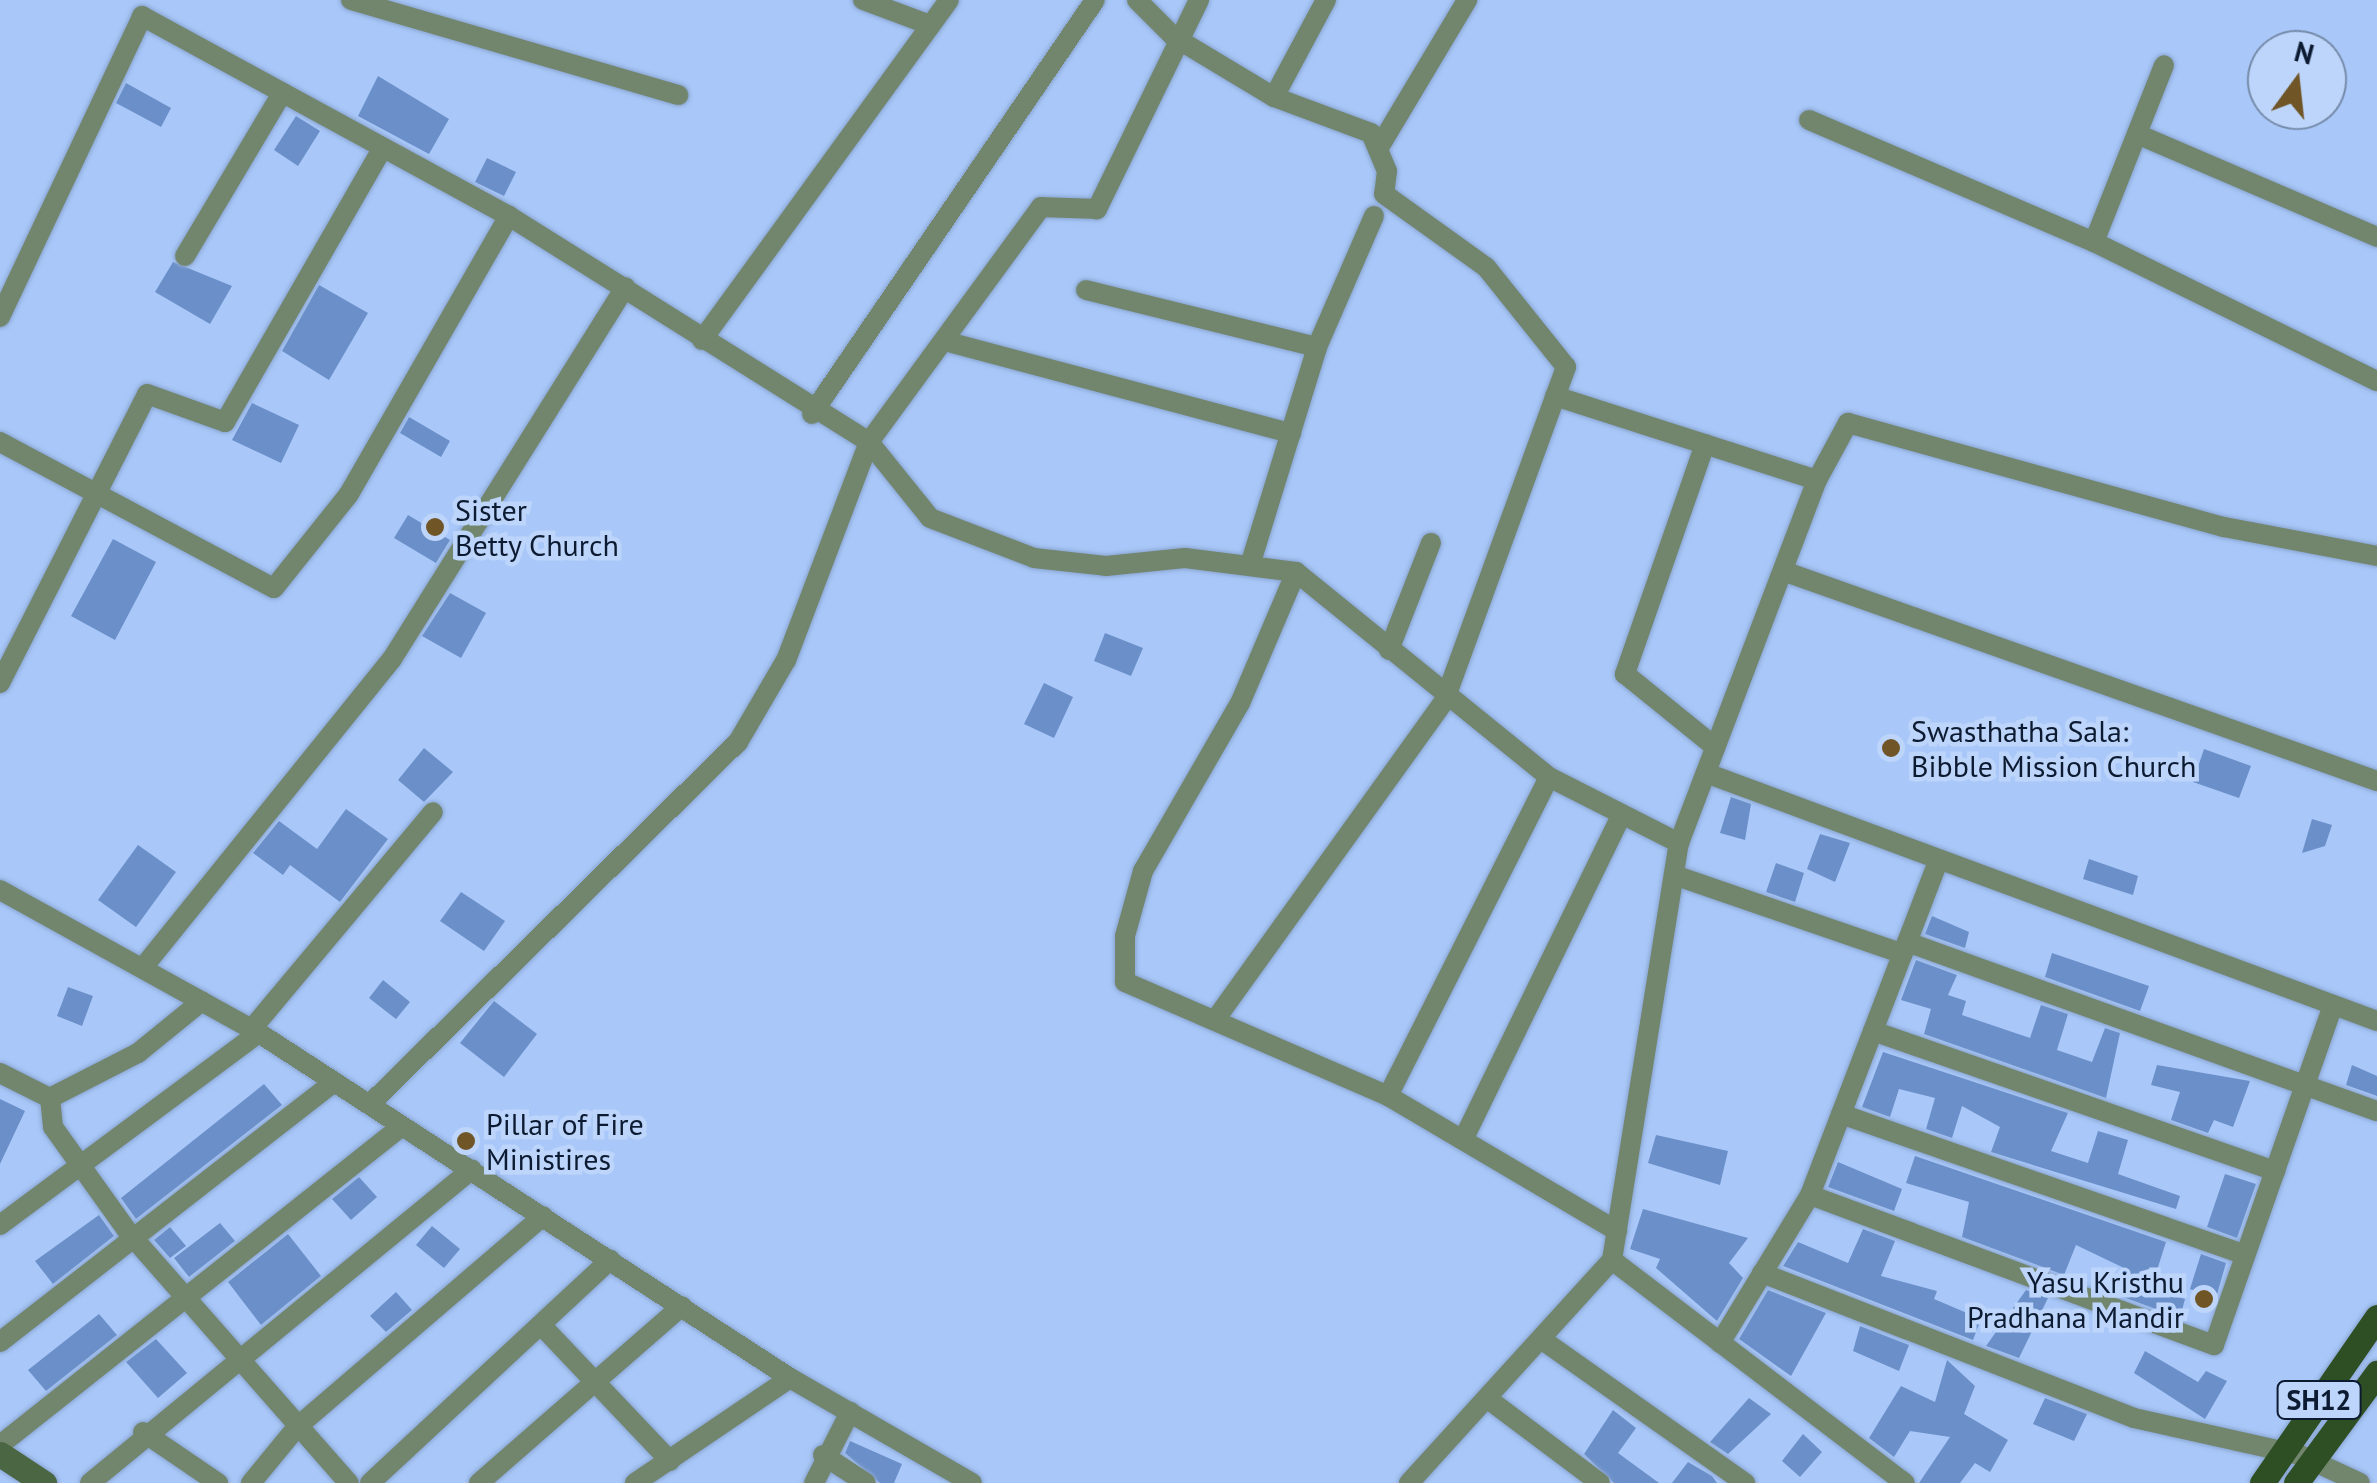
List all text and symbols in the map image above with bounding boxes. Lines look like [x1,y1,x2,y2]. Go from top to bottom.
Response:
north arrow [2247,30,2347,130]
text: N [2291,32,2318,73]
place label: Sister Betty Church [455,492,620,562]
marker: Sister Betty Church [424,516,446,538]
place label: Swasthatha Sala: Bibble Mission Church [1911,713,2196,784]
marker: Swasthatha Sala: Bibble Mission Church [1880,737,1902,759]
place label: Pillar of Fire Ministires [486,1106,644,1176]
marker: Pillar of Fire Ministires [455,1130,477,1152]
place label: Yasu Kristhu Pradhana Mandir [1967,1264,2184,1334]
marker: Yasu Kristhu Pradhana Mandir [2193,1288,2215,1310]
road number: SH12 [2276,1377,2362,1423]

